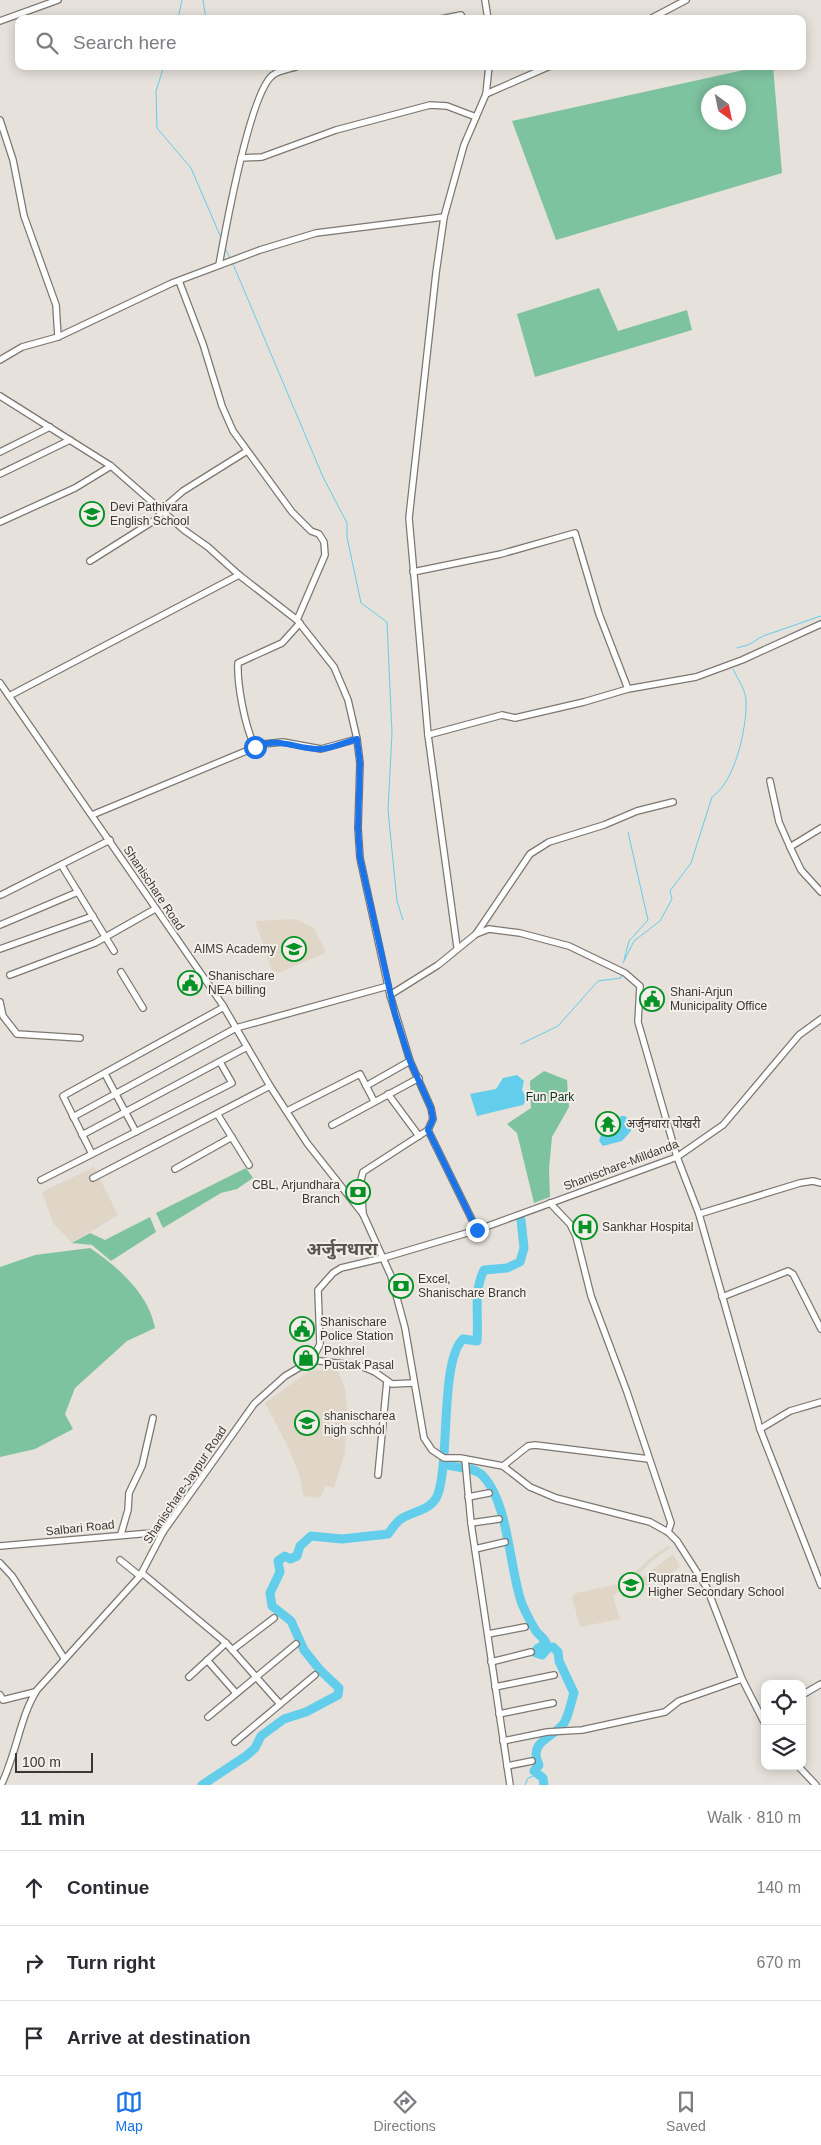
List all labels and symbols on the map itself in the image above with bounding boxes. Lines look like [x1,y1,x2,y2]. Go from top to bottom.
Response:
north arrow [701,85,746,130]
place label: Devi Pathivara English School [110,500,189,528]
school or university icon: Devi Pathivara English School [79,501,105,527]
route start [244,736,267,759]
street label: Shanischare Road [121,843,187,933]
school or university icon: AIMS Academy [281,936,307,962]
place label: AIMS Academy [194,942,276,956]
place label: Shanischare NEA billing [208,969,275,997]
public building icon: Shanischare NEA billing [177,970,203,996]
place label: Shani-Arjun Municipality Office [670,985,767,1013]
public building icon: Shani-Arjun Municipality Office [639,986,665,1012]
park label: Fun Park [526,1090,575,1104]
temple icon: अर्जुनधारा पोखरी [595,1111,621,1137]
place label: अर्जुनधारा पोखरी [626,1116,701,1132]
street label: Shanischare-Milldanda [562,1136,681,1193]
place label: CBL, Arjundhara Branch [252,1178,340,1206]
bank icon: CBL, Arjundhara Branch [345,1179,371,1205]
hospital icon: Sankhar Hospital [572,1214,598,1240]
route end [466,1219,489,1242]
place label: Sankhar Hospital [602,1220,693,1234]
district label: अर्जुनधारा [306,1238,378,1260]
place label: Excel, Shanischare Branch [418,1272,526,1300]
bank icon: Excel, Shanischare Branch [388,1273,414,1299]
place label: Shanischare Police Station [320,1315,393,1343]
public building icon: Shanischare Police Station [289,1316,315,1342]
place label: Pokhrel Pustak Pasal [324,1344,394,1372]
shop icon: Pokhrel Pustak Pasal [293,1345,319,1371]
place label: shanischarea high schhol [324,1409,396,1437]
school or university icon: shanischarea high schhol [294,1410,320,1436]
street label: Shanischare-Jaypur Road [140,1424,230,1546]
street label: Salbari Road [45,1517,115,1539]
place label: Rupratna English Higher Secondary School [648,1571,784,1599]
school or university icon: Rupratna English Higher Secondary School [618,1572,644,1598]
scale bar [15,1750,92,1773]

